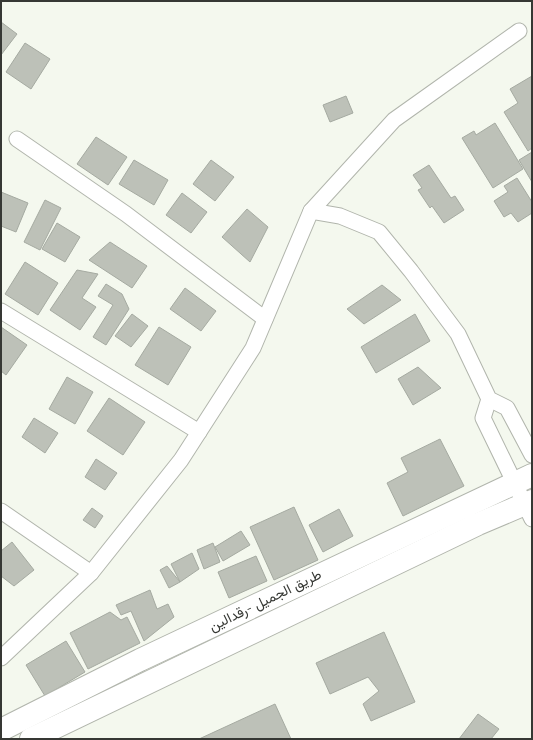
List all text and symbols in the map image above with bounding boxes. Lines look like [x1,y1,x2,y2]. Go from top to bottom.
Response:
street label: طريق الجميل -رقدالين [206,565,324,635]

